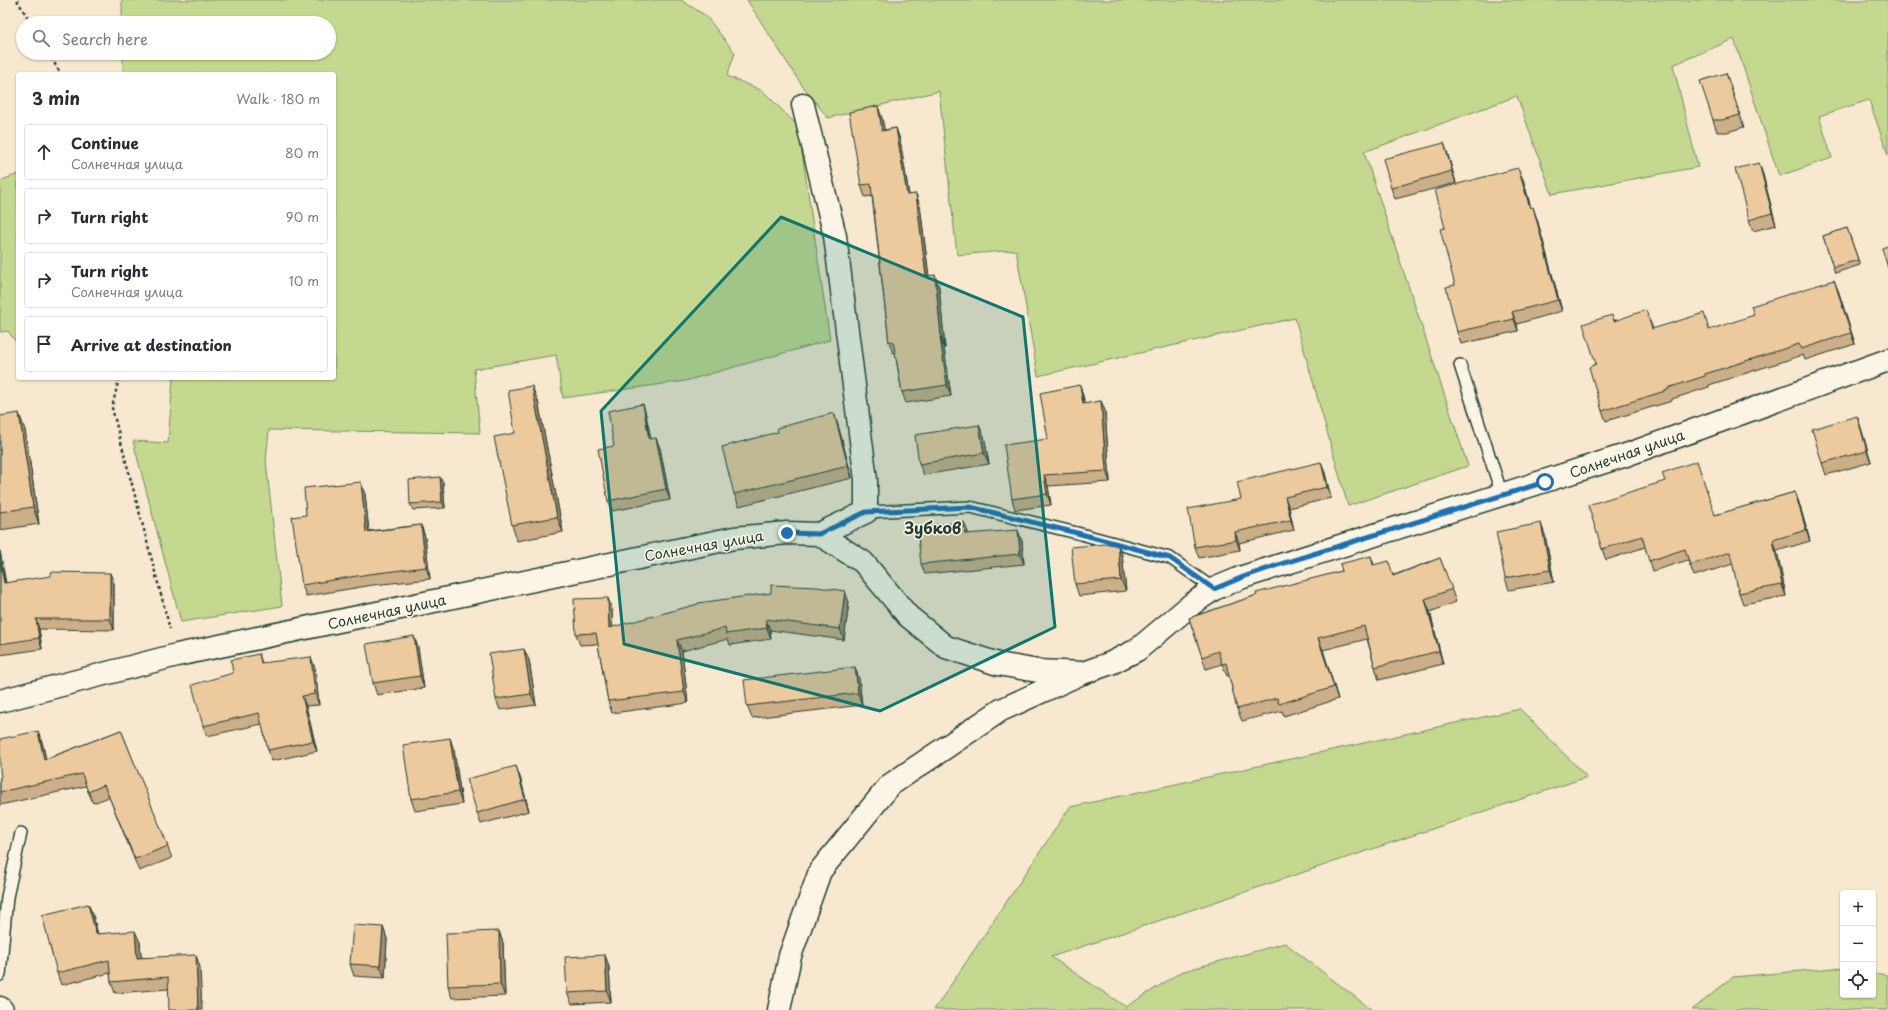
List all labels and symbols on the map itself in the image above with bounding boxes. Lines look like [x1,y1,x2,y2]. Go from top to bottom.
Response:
street label: Солнечная улица [1566,424,1687,483]
route start [1536,473,1554,491]
district label: Зубков [904,515,962,539]
route end [778,524,796,542]
street label: Солнечная улица [643,525,765,566]
street label: Солнечная улица [326,589,448,634]

